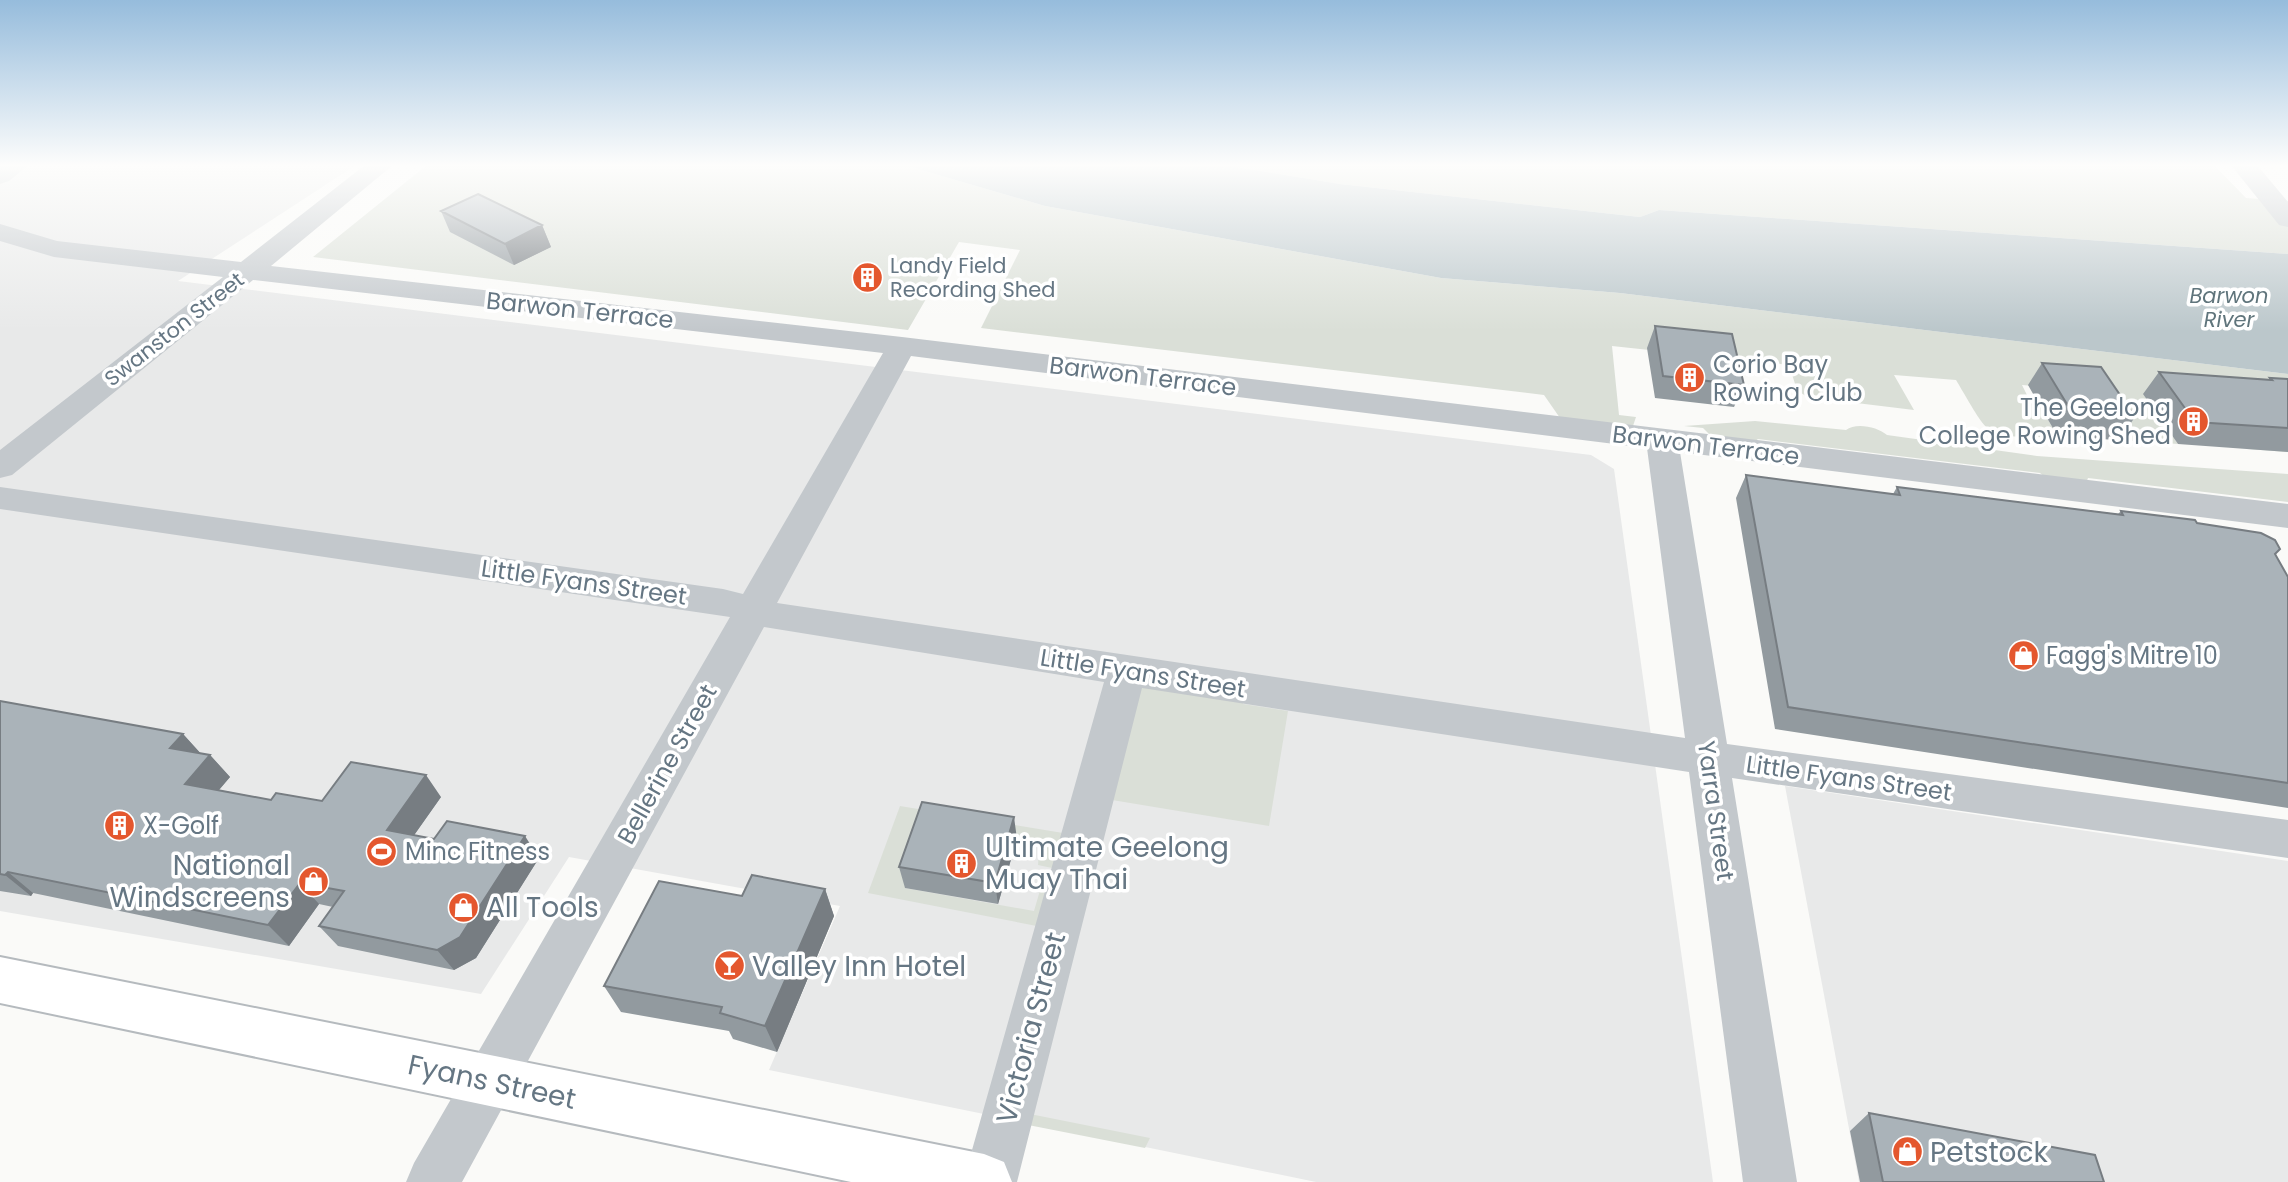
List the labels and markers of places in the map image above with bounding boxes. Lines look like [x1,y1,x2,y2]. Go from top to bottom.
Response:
place label: Landy Field Recording Shed [890,251,1055,304]
building icon: Landy Field Recording Shed [850,260,884,294]
place label: Corio Bay Rowing Club [1713,348,1863,409]
building icon: Corio Bay Rowing Club [1673,361,1707,395]
place label: The Geelong College Rowing Shed [1919,391,2171,452]
building icon: The Geelong College Rowing Shed [2177,404,2211,438]
shop icon: Fagg's Mitre 10 [2006,638,2040,672]
place label: Fagg's Mitre 10 [2046,639,2218,672]
building icon: X-Golf [103,808,137,842]
place label: X-Golf [143,809,219,842]
place label: Ultimate Geelong Muay Thai [985,828,1229,899]
sports icon: Minc Fitness [365,834,399,868]
place label: Minc Fitness [405,835,550,868]
place label: National Windscreens [110,846,290,917]
building icon: Ultimate Geelong Muay Thai [945,846,979,880]
shop icon: National Windscreens [296,864,330,898]
place label: All Tools [486,888,599,927]
shop icon: All Tools [446,890,480,924]
place label: Valley Inn Hotel [752,947,966,986]
bar icon: Valley Inn Hotel [712,949,746,983]
place label: Petstock [1930,1133,2048,1172]
shop icon: Petstock [1890,1135,1924,1169]

